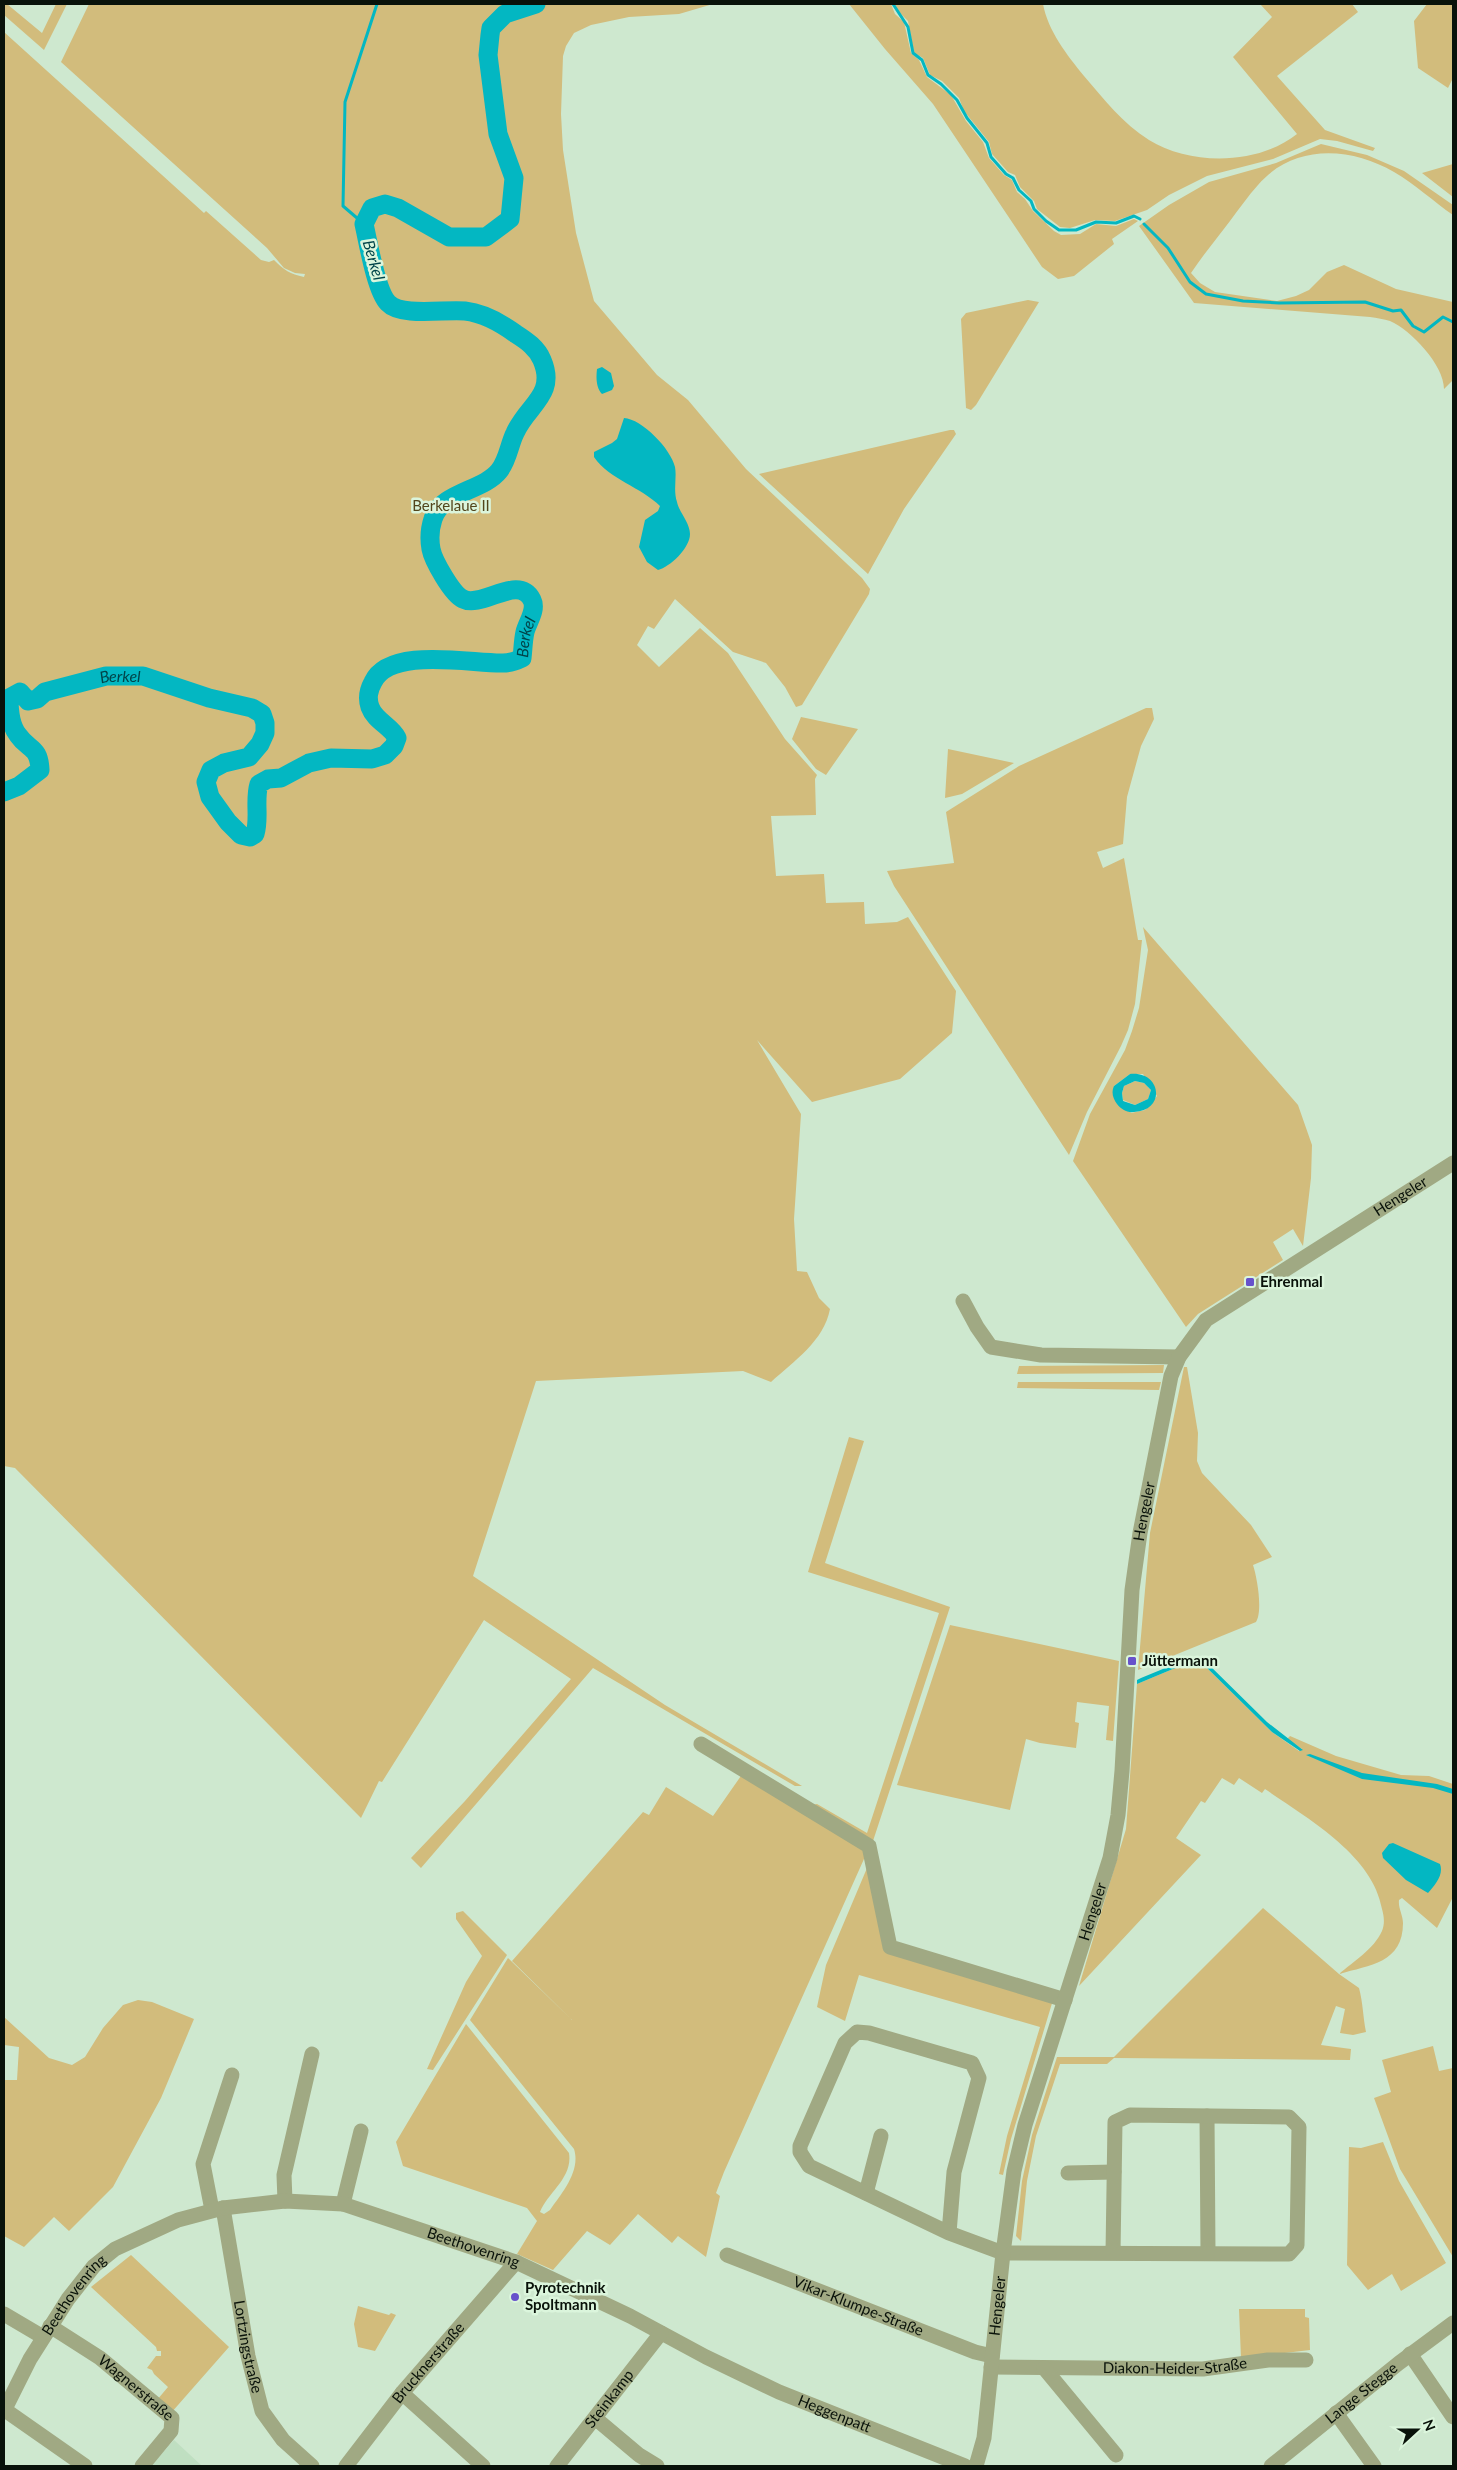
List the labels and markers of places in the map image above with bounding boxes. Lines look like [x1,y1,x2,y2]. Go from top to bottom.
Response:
place label: Ehrenmal [1260,1272,1323,1290]
marker: Ehrenmal [1244,1276,1256,1288]
place label: Jüttermann [1142,1651,1218,1669]
marker: Jüttermann [1126,1655,1138,1667]
place label: Pyrotechnik Spoltmann [525,2278,607,2313]
marker: Pyrotechnik Spoltmann [509,2291,521,2303]

